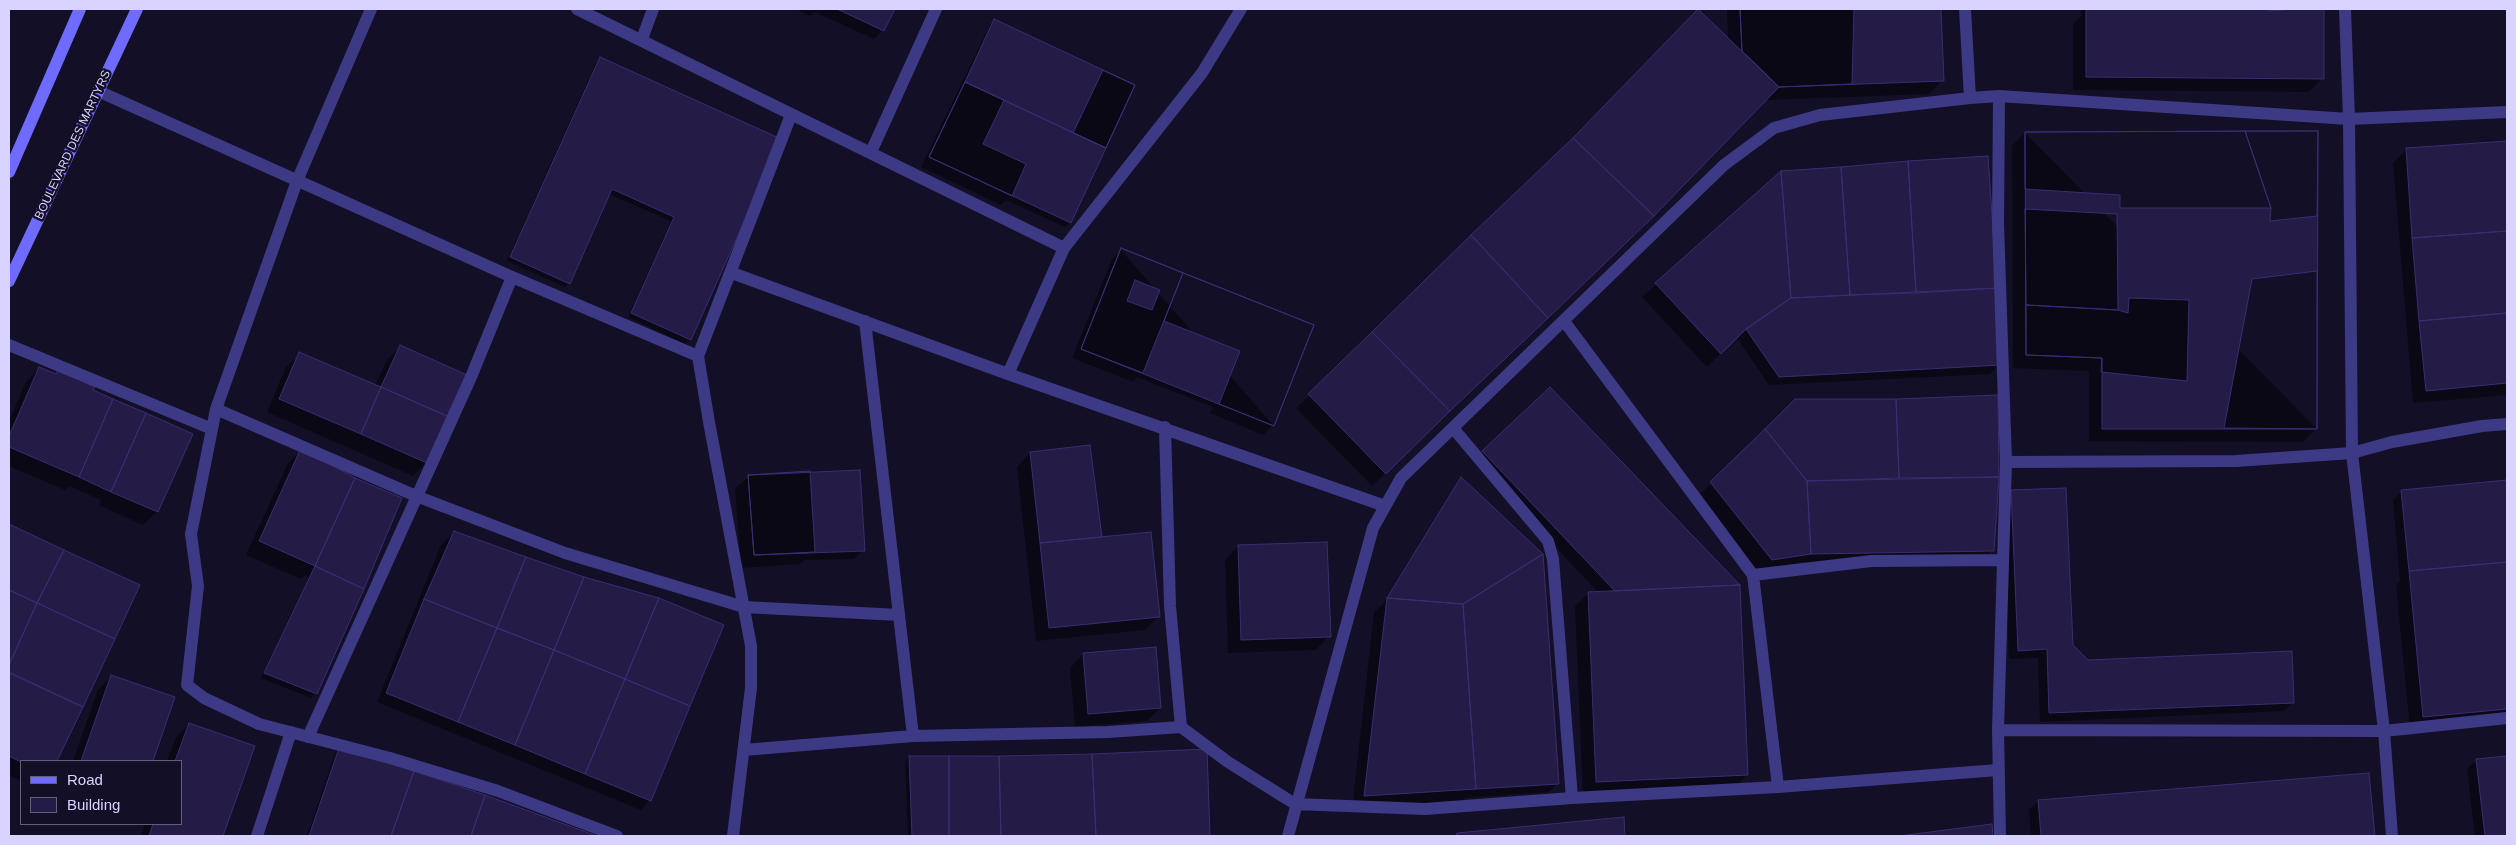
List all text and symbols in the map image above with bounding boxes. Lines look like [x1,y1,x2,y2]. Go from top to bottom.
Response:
street label: BOULEVARD DES MARTYRS [32,68,114,222]
legend [20,760,182,825]
text: Road [67,771,103,788]
text: Building [67,796,120,813]

